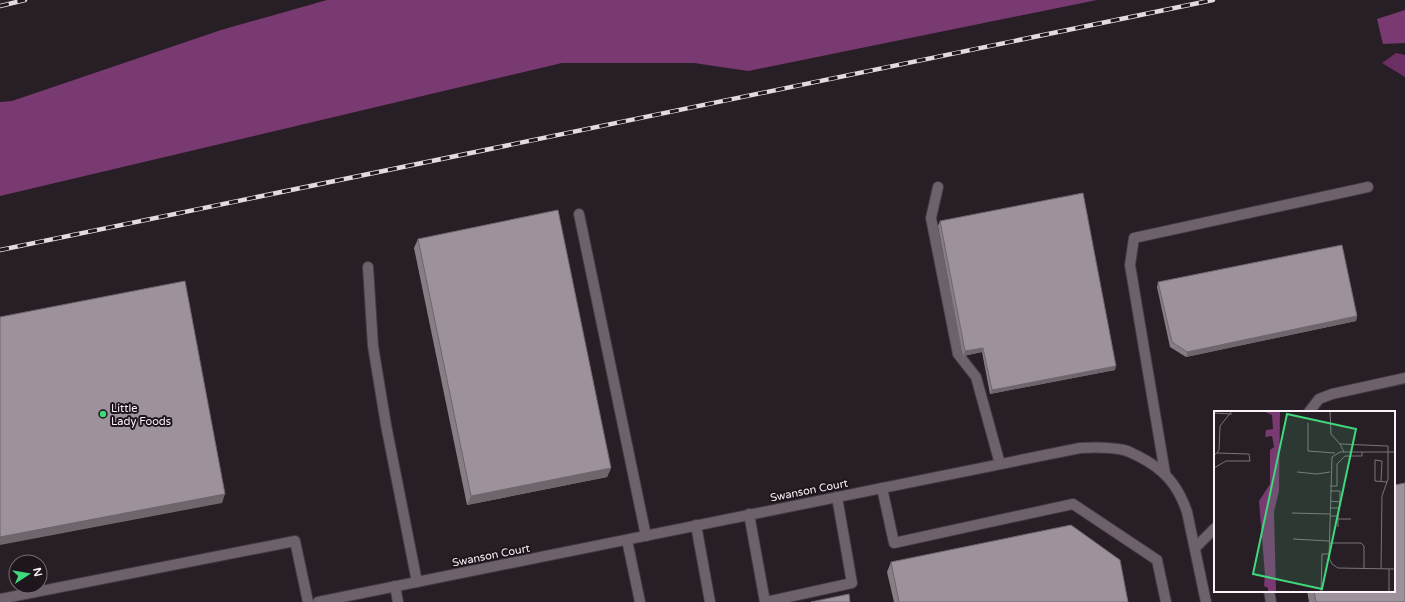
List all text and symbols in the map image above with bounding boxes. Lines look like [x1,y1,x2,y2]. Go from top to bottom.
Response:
place label: Little Lady Foods [111,402,171,428]
marker: Little Lady Foods [98,409,108,419]
inset map [1214,411,1395,592]
street label: Swanson Court [769,477,849,504]
street label: Swanson Court [451,542,531,569]
north arrow [8,554,48,594]
text: N [30,566,45,578]

